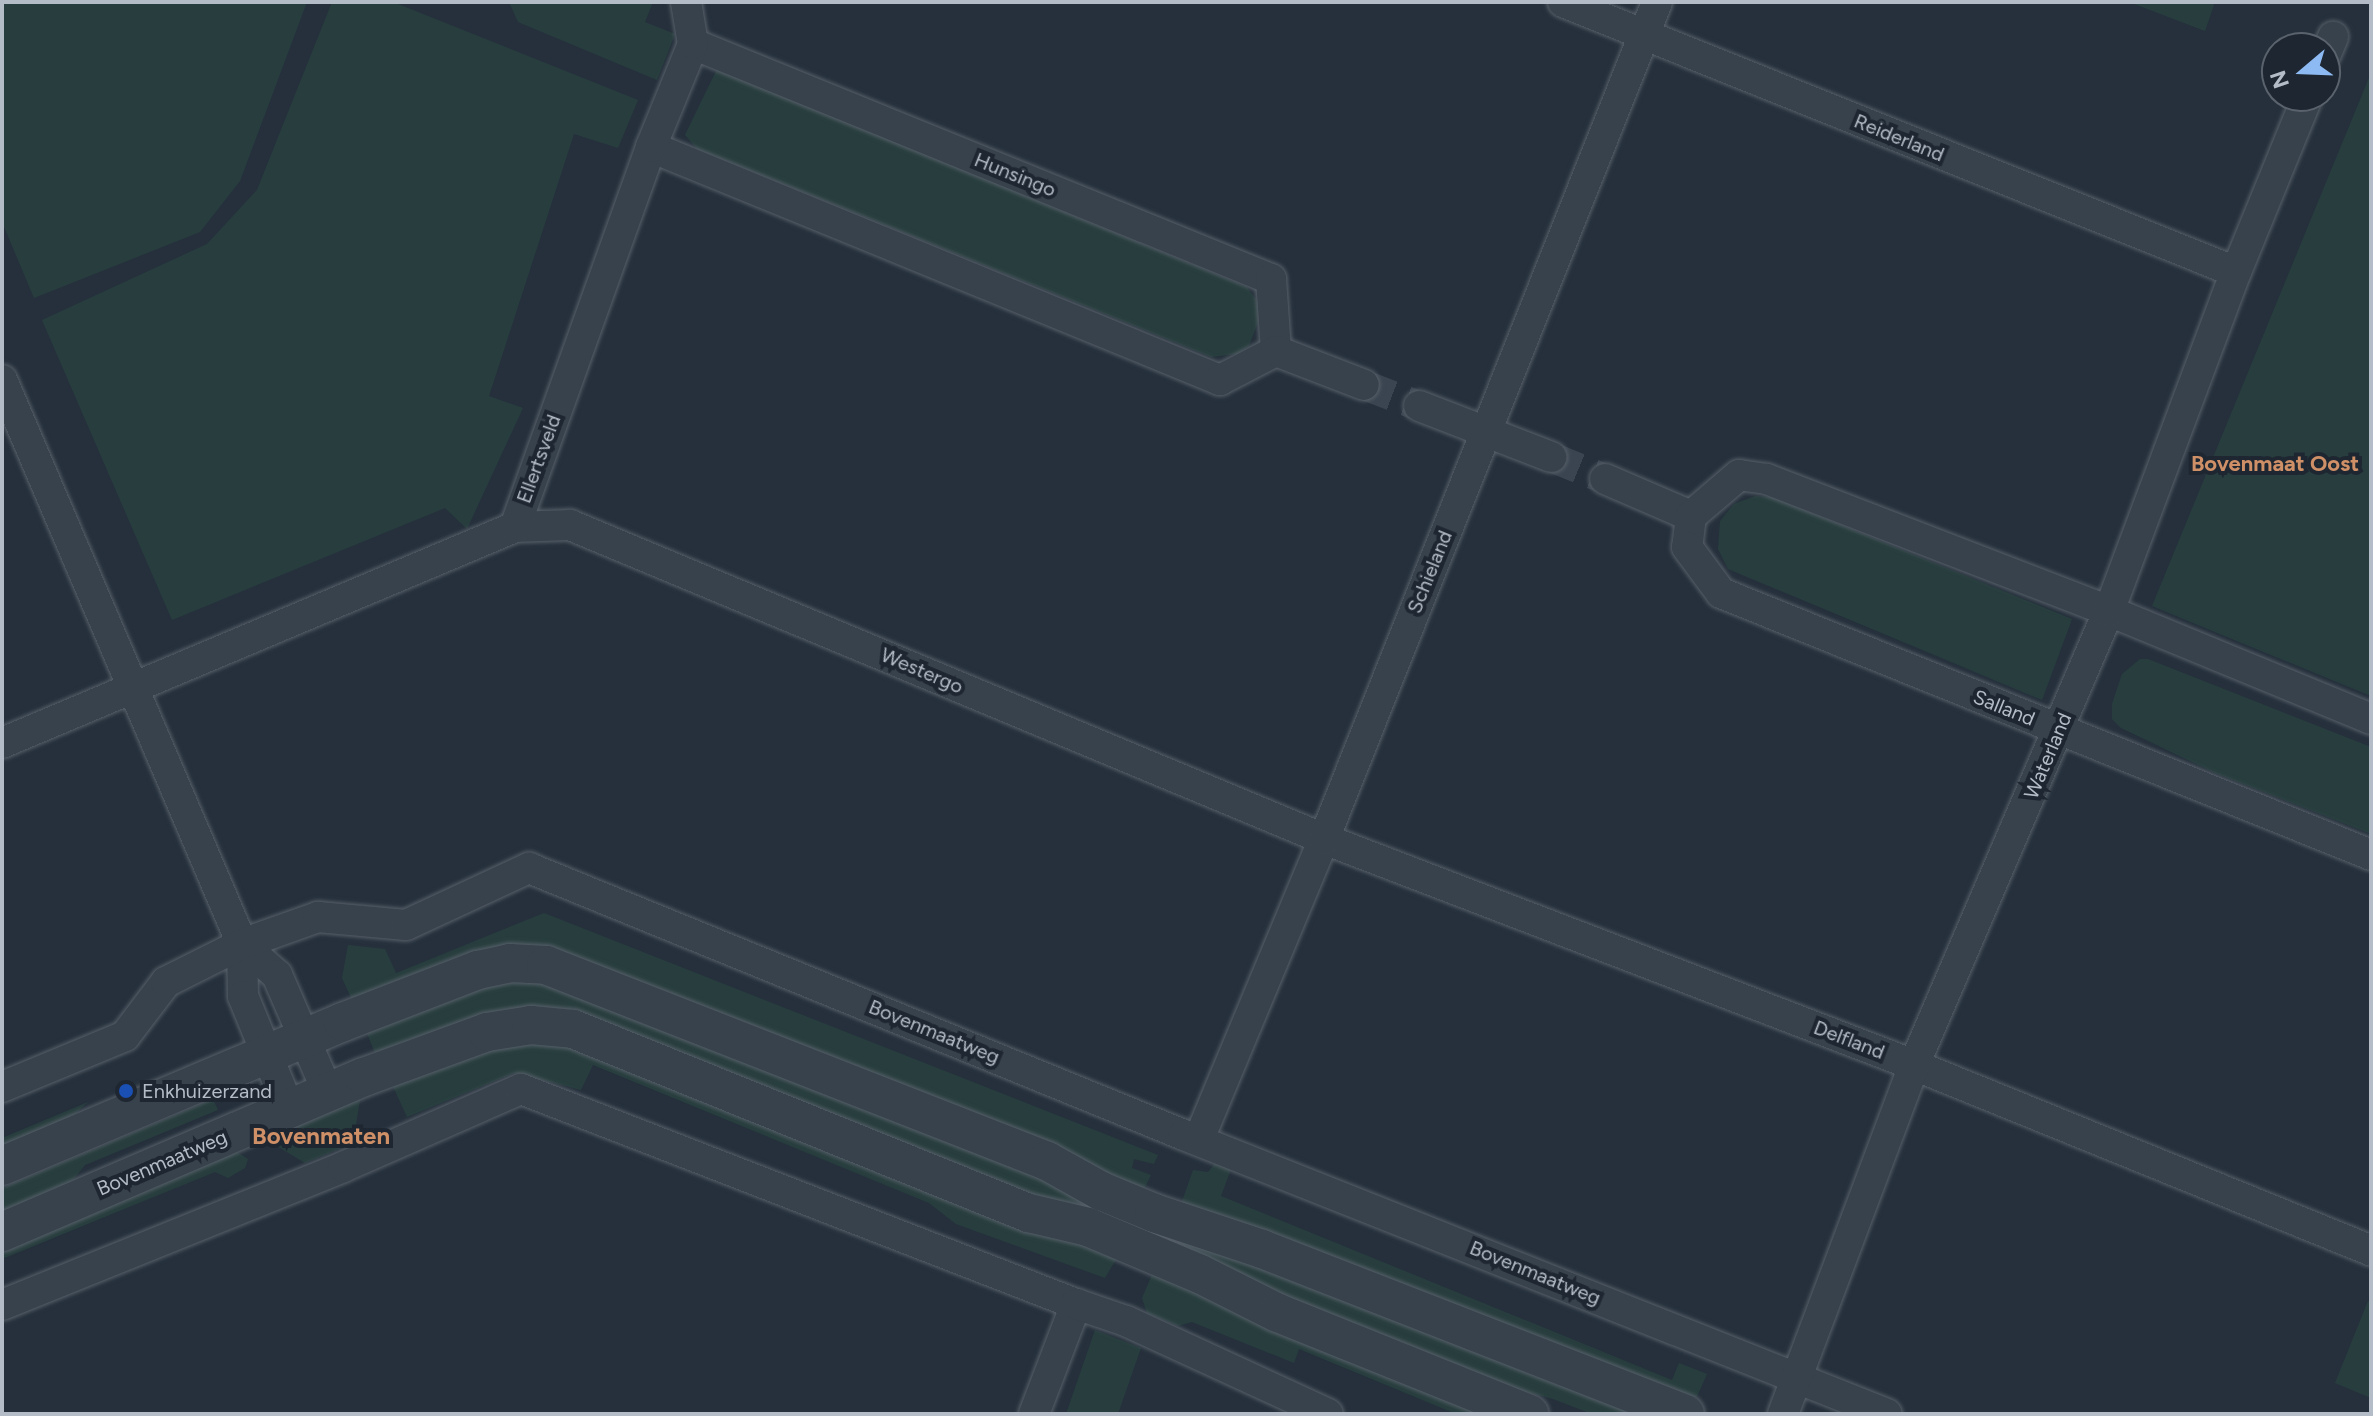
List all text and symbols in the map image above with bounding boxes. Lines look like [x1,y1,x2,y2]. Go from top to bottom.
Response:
north arrow [2261,32,2341,112]
text: N [2264,67,2295,92]
street label: Reiderland [1850,109,1948,167]
street label: Hunsingo [971,148,1059,202]
street label: Ellertsveld [512,411,566,507]
district label: Bovenmaat Oost [2191,451,2359,477]
street label: Schieland [1403,527,1457,617]
street label: Westergo [877,643,967,699]
street label: Salland [1970,685,2038,731]
street label: Waterland [2019,709,2077,803]
street label: Bovenmaatweg [865,995,1003,1069]
street label: Delfland [1810,1016,1888,1064]
place label: Enkhuizerzand [142,1079,272,1103]
marker: Enkhuizerzand [117,1082,135,1100]
district label: Bovenmaten [252,1122,390,1150]
street label: Bovenmaatweg [93,1125,231,1201]
street label: Bovenmaatweg [1466,1236,1604,1310]

